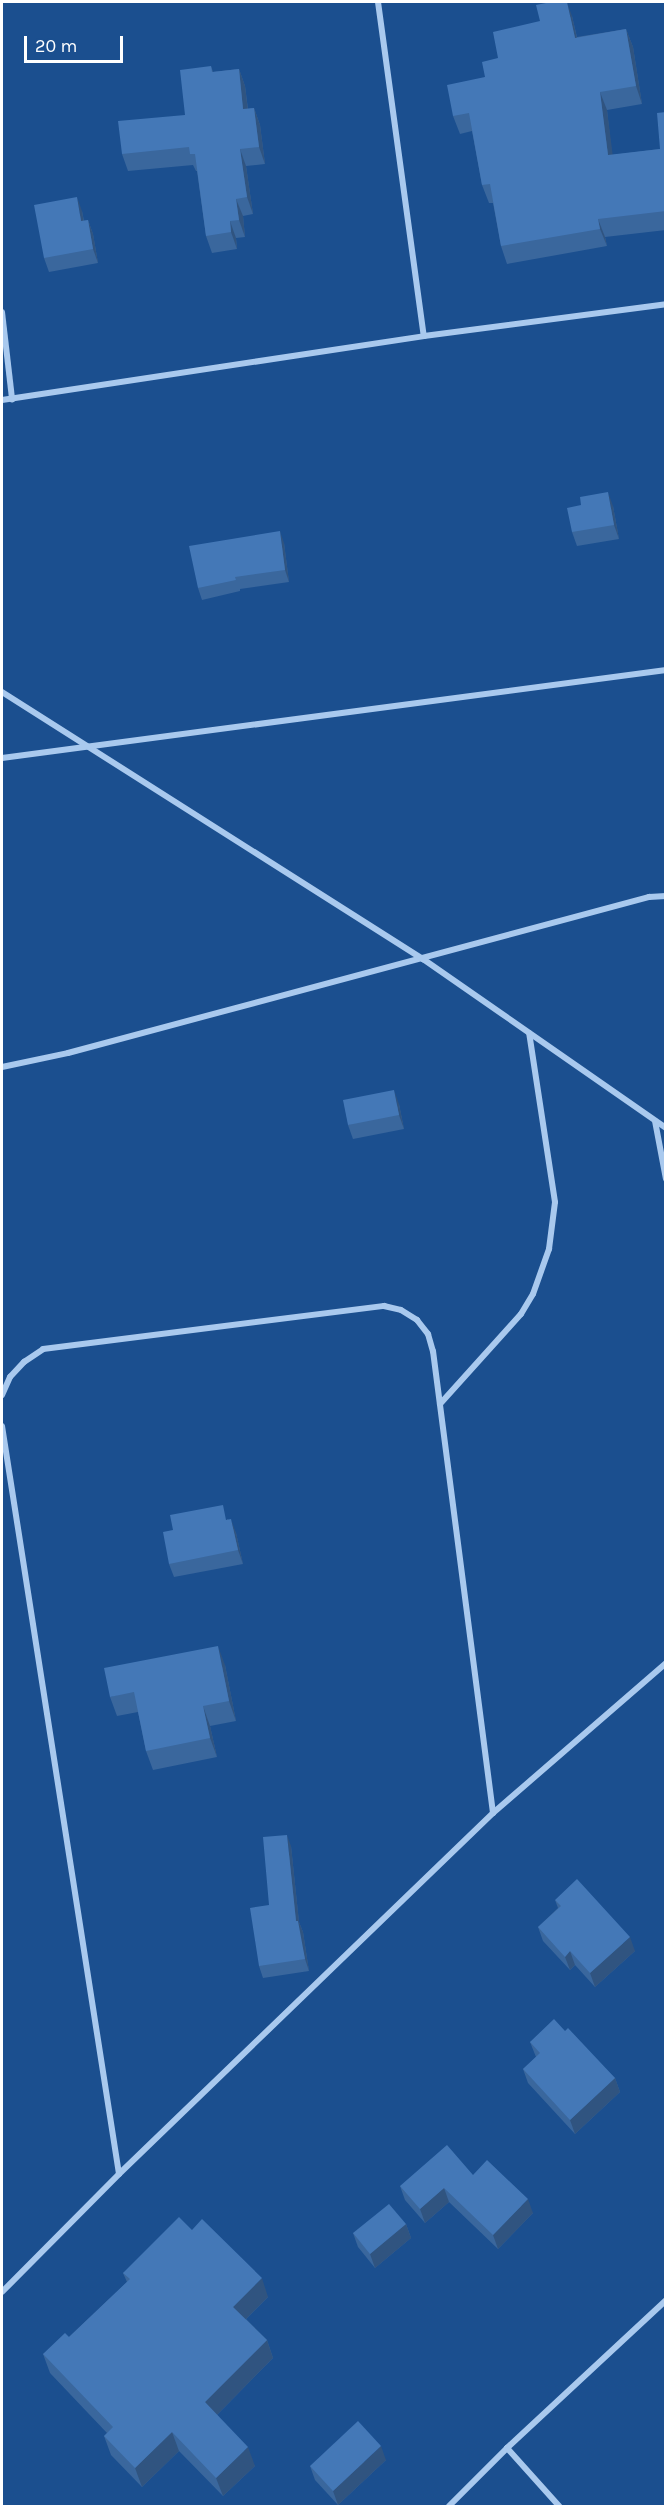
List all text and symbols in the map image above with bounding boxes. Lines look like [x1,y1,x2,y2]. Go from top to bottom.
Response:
scale bar [27,24,126,62]
text: 20 m [35,35,77,57]

